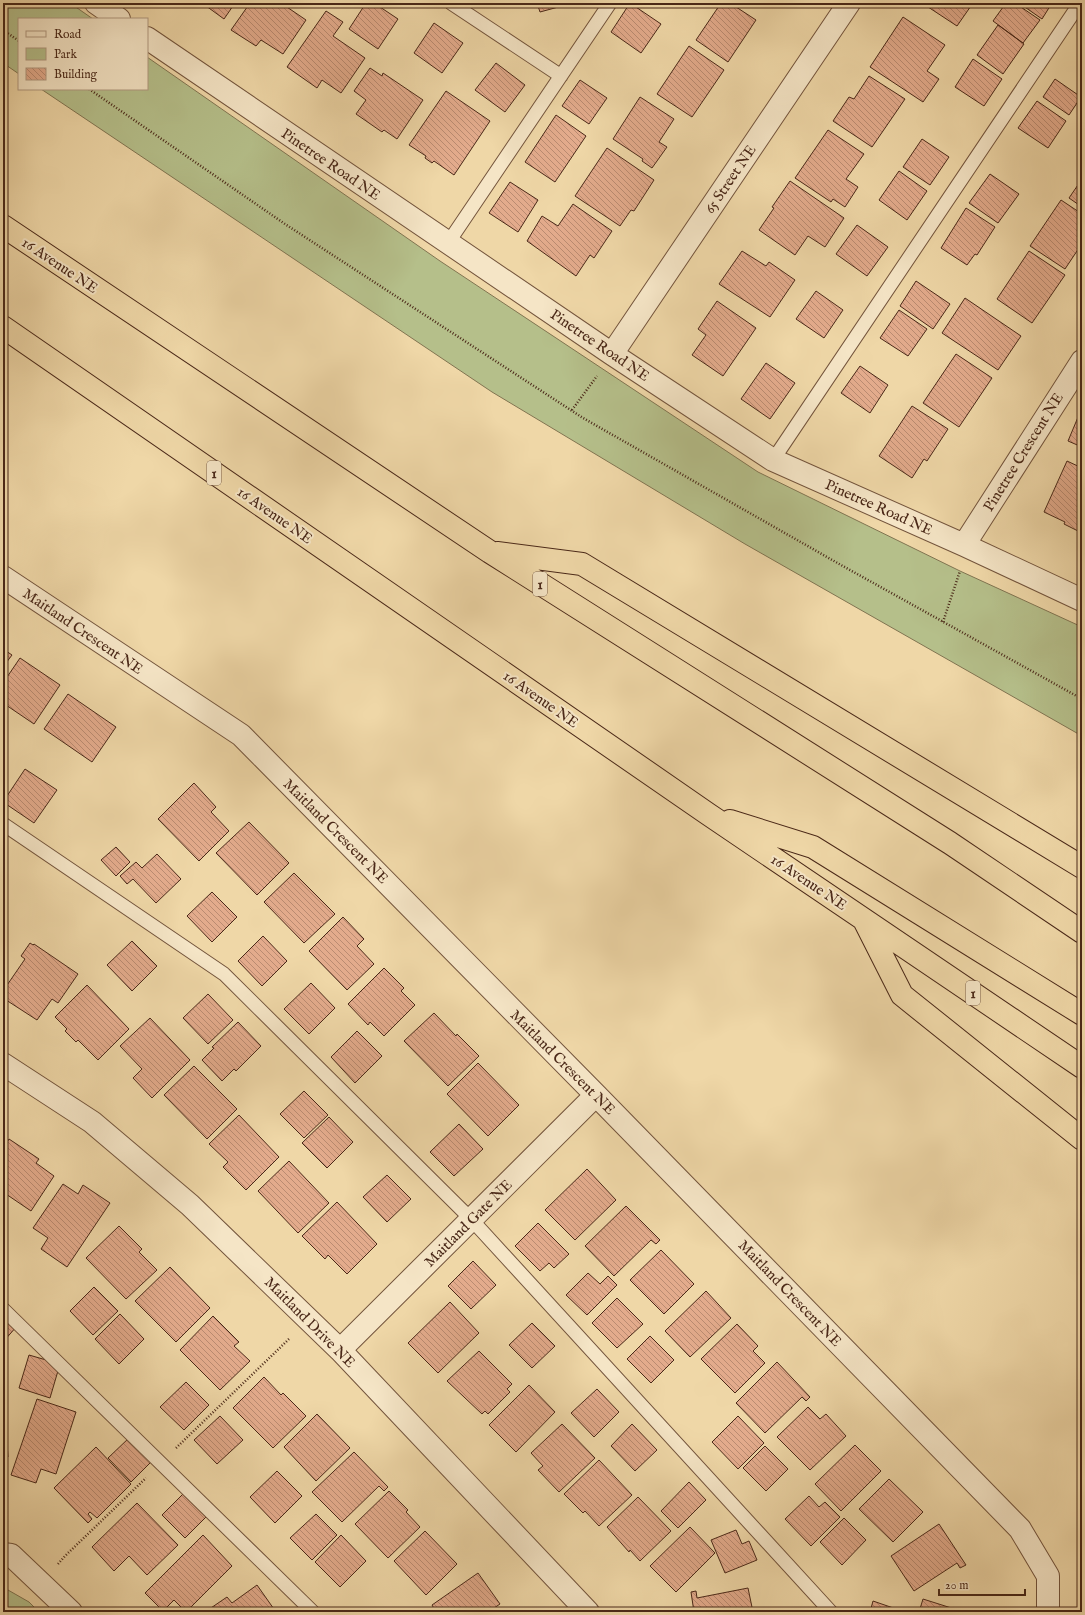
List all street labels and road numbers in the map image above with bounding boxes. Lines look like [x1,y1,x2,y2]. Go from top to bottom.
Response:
street label: Pinetree Road NE [277,124,384,205]
street label: 65 Street NE [700,141,760,217]
street label: 16 Avenue NE [18,233,101,298]
street label: Pinetree Road NE [546,305,653,386]
street label: Pinetree Crescent NE [979,389,1068,515]
road number: 1 [207,461,221,485]
street label: Pinetree Road NE [822,475,936,540]
street label: 16 Avenue NE [233,482,316,548]
road number: 1 [533,572,547,596]
street label: Maitland Crescent NE [19,584,146,679]
street label: 16 Avenue NE [499,666,582,732]
street label: Maitland Crescent NE [279,775,392,888]
street label: 16 Avenue NE [767,850,850,915]
road number: 1 [966,981,980,1005]
street label: Maitland Crescent NE [506,1006,619,1119]
street label: Maitland Gate NE [420,1175,516,1271]
street label: Maitland Crescent NE [734,1236,845,1351]
street label: Maitland Drive NE [260,1273,359,1372]

